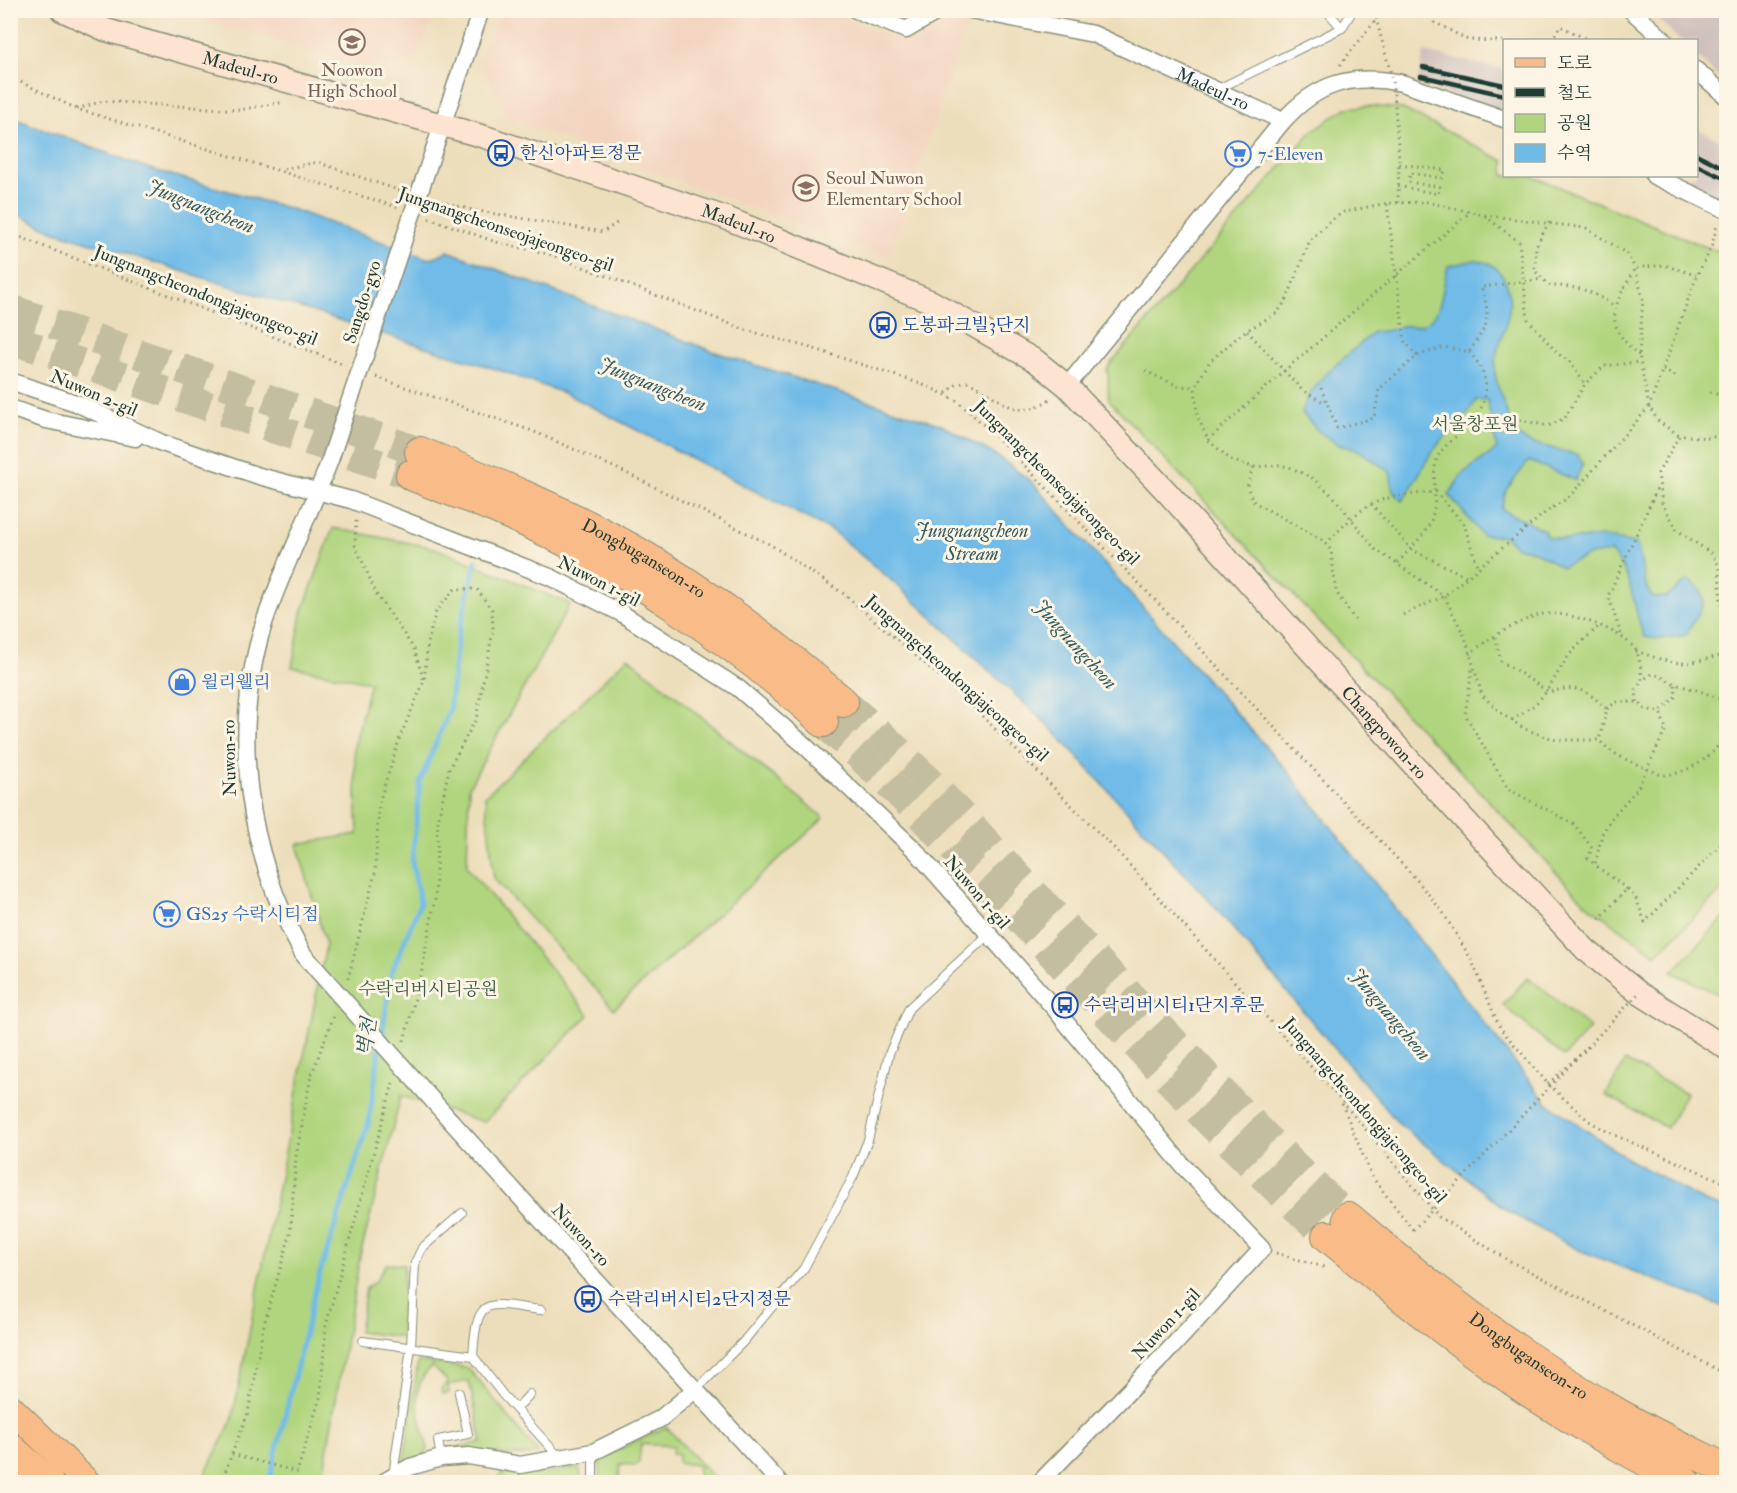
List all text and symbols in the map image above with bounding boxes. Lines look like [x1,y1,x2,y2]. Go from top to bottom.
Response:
school or university icon: Noowon High School [337,27,367,57]
legend [1503,39,1698,177]
street label: Madeul-ro [200,47,281,90]
text: 도로 [1557,52,1592,75]
place label: Noowon High School [307,59,397,103]
street label: Madeul-ro [1172,63,1253,116]
text: 철도 [1557,82,1592,105]
text: 공원 [1557,112,1592,135]
bus stop icon: 한신아파트정문 [486,138,516,168]
supermarket icon: 7-Eleven [1223,139,1253,169]
place label: 한신아파트정문 [520,142,642,165]
text: 수역 [1557,142,1592,165]
place label: 7-Eleven [1258,143,1323,166]
place label: Seoul Nuwon Elementary School [826,167,962,211]
school or university icon: Seoul Nuwon Elementary School [791,173,821,203]
water label: Jungnangcheon [144,174,258,239]
street label: Jungnangcheonseojajeongeo-gil [394,182,617,277]
street label: Madeul-ro [698,199,779,249]
street label: Jungnangcheondongjajeongeo-gil [90,240,321,351]
street label: Sangdo-gyo [338,257,387,347]
bus stop icon: 도봉파크빌3단지 [868,310,898,340]
place label: 도봉파크빌3단지 [902,314,1031,337]
water label: Jungnangcheon [596,352,710,417]
street label: Nuwon 2-gil [47,365,141,422]
street label: Jungnangcheonseojajeongeo-gil [968,394,1145,571]
park label: 서울창포원 [1432,413,1518,436]
street label: Dongbuganseon-ro [578,513,710,604]
water label: Jungnangcheon Stream [916,518,1028,566]
street label: Nuwon 1-gil [553,551,644,612]
street label: Jungnangcheondongjajeongeo-gil [859,589,1054,767]
water label: Jungnangcheon [1029,594,1123,695]
shop icon: 윌리웰리 [167,667,197,697]
place label: 윌리웰리 [201,671,271,694]
street label: Changpowon-ro [1336,681,1432,784]
street label: Nuwon-ro [217,719,242,797]
street label: Nuwon 1-gil [938,851,1015,934]
supermarket icon: GS25 수락시티점 [152,899,182,929]
place label: GS25 수락시티점 [186,903,319,926]
water label: Jungnangcheon [1345,963,1436,1066]
park label: 수락리버시티공원 [358,978,498,1001]
bus stop icon: 수락리버시티1단지후문 [1050,990,1080,1020]
place label: 수락리버시티1단지후문 [1084,994,1265,1017]
street label: Jungnangcheondongjajeongeo-gil [1277,1012,1452,1208]
water label: 벽천 [351,1014,382,1058]
street label: Nuwon-ro [546,1199,615,1272]
street label: Nuwon 1-gil [1127,1283,1206,1365]
bus stop icon: 수락리버시티2단지정문 [573,1284,603,1314]
place label: 수락리버시티2단지정문 [608,1288,792,1311]
street label: Dongbuganseon-ro [1464,1307,1593,1405]

